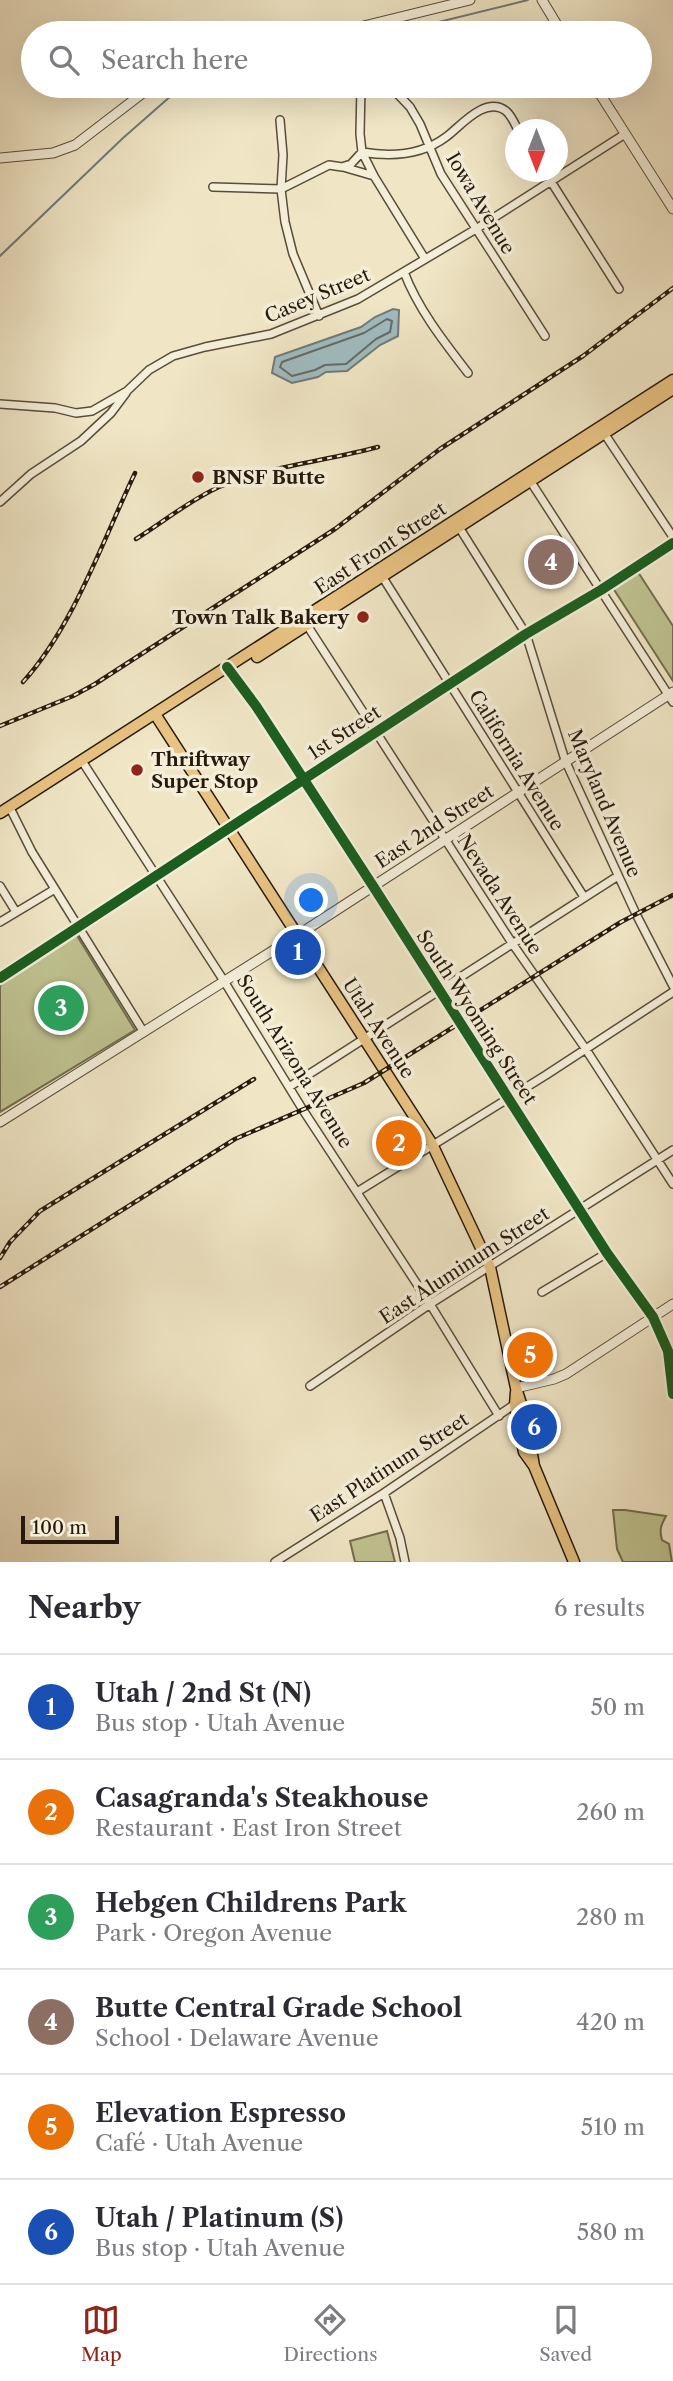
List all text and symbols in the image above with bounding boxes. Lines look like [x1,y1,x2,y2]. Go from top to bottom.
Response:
search box [21,21,652,98]
icon: search [45,41,83,79]
text: Search here [101,44,248,76]
north arrow [505,119,568,182]
street label: Iowa Avenue [441,148,520,258]
street label: Casey Street [261,263,374,328]
place label: BNSF Butte [212,466,325,489]
marker: BNSF Butte [190,469,206,485]
street label: East Front Street [310,497,451,600]
pin: 4 [528,536,574,588]
place label: Town Talk Bakery [172,606,350,629]
marker: Town Talk Bakery [355,609,371,625]
street label: California Avenue [464,686,569,835]
street label: 1st Street [304,700,385,764]
street label: Maryland Avenue [563,726,646,881]
place label: Thriftway Super Stop [151,748,259,793]
marker: Thriftway Super Stop [129,762,145,778]
street label: East 2nd Street [371,779,498,873]
street label: Nevada Avenue [452,830,547,959]
your location [294,883,328,917]
pin: 1 [275,926,321,978]
street label: South Wyoming Street [412,926,542,1109]
street label: South Arizona Avenue [232,970,357,1152]
street label: Utah Avenue [338,974,419,1083]
pin: 3 [38,982,84,1034]
pin: 2 [376,1117,422,1169]
street label: East Aluminum Street [375,1202,554,1329]
pin: 5 [507,1329,553,1381]
pin: 6 [511,1401,557,1453]
street label: East Platinum Street [306,1408,473,1527]
scale bar [21,1513,119,1545]
text: 100 m [32,1516,87,1539]
text: Nearby [28,1589,141,1626]
text: 6 results [554,1594,645,1622]
text: Utah / 2nd St (N) [95,1677,311,1709]
text: 1 [46,1693,56,1721]
text: 50 m [590,1693,645,1721]
text: Bus stop · Utah Avenue [95,1709,345,1737]
text: Casagranda's Steakhouse [95,1782,428,1814]
text: 2 [44,1798,58,1826]
text: 260 m [576,1798,645,1826]
text: Restaurant · East Iron Street [95,1814,402,1842]
text: Hebgen Childrens Park [95,1887,406,1919]
text: 3 [45,1903,58,1931]
text: 280 m [576,1903,645,1931]
text: Park · Oregon Avenue [95,1919,332,1947]
text: Butte Central Grade School [95,1992,462,2024]
text: 4 [44,2008,58,2036]
text: 420 m [576,2008,645,2036]
text: School · Delaware Avenue [95,2024,379,2052]
text: Elevation Espresso [95,2097,346,2129]
text: 5 [45,2113,57,2141]
text: 510 m [581,2113,645,2141]
text: Café · Utah Avenue [95,2129,303,2157]
text: Utah / Platinum (S) [95,2202,343,2234]
text: 6 [44,2218,58,2246]
text: 580 m [577,2218,645,2246]
text: Bus stop · Utah Avenue [95,2234,345,2262]
tab: Map [81,2301,122,2366]
tab: Directions [284,2301,377,2366]
tab: Saved [539,2301,592,2366]

